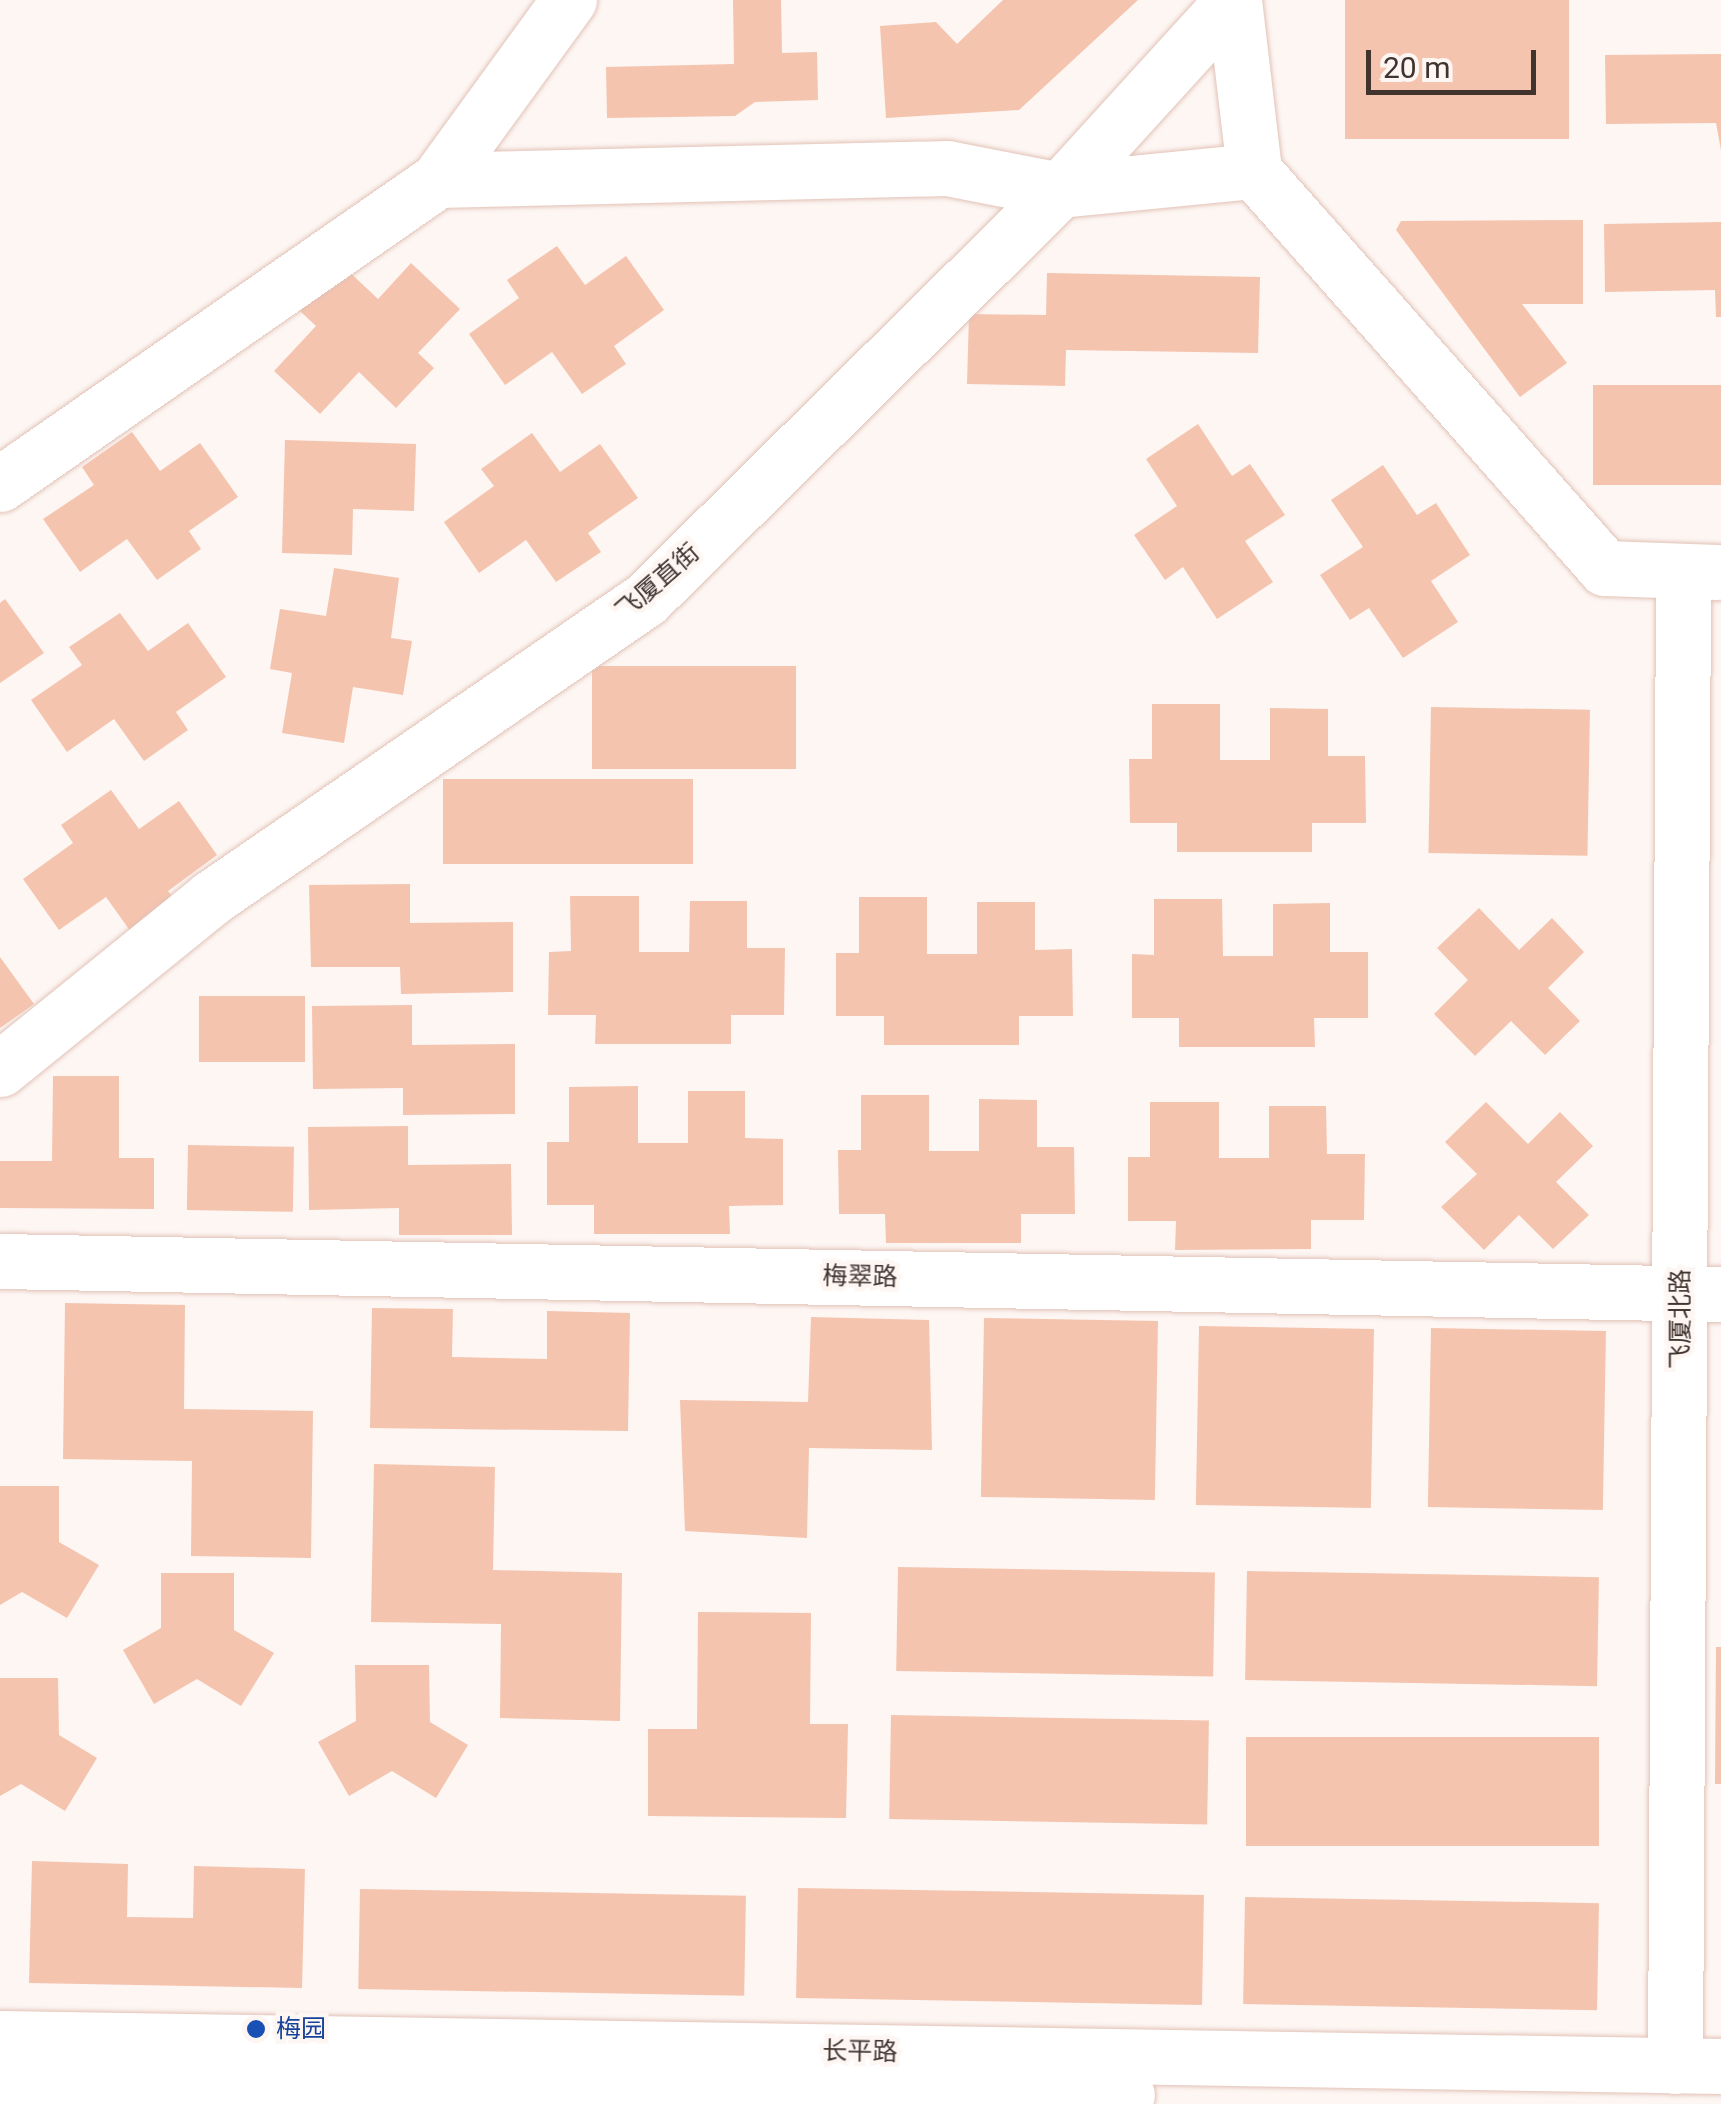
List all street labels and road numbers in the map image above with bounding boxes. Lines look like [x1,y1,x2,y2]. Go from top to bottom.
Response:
street label: 飞厦直街 [610,538,706,626]
street label: 梅翠路 [822,1261,898,1293]
street label: 飞厦北路 [1666,1269,1696,1369]
street label: 长平路 [822,2036,898,2068]

